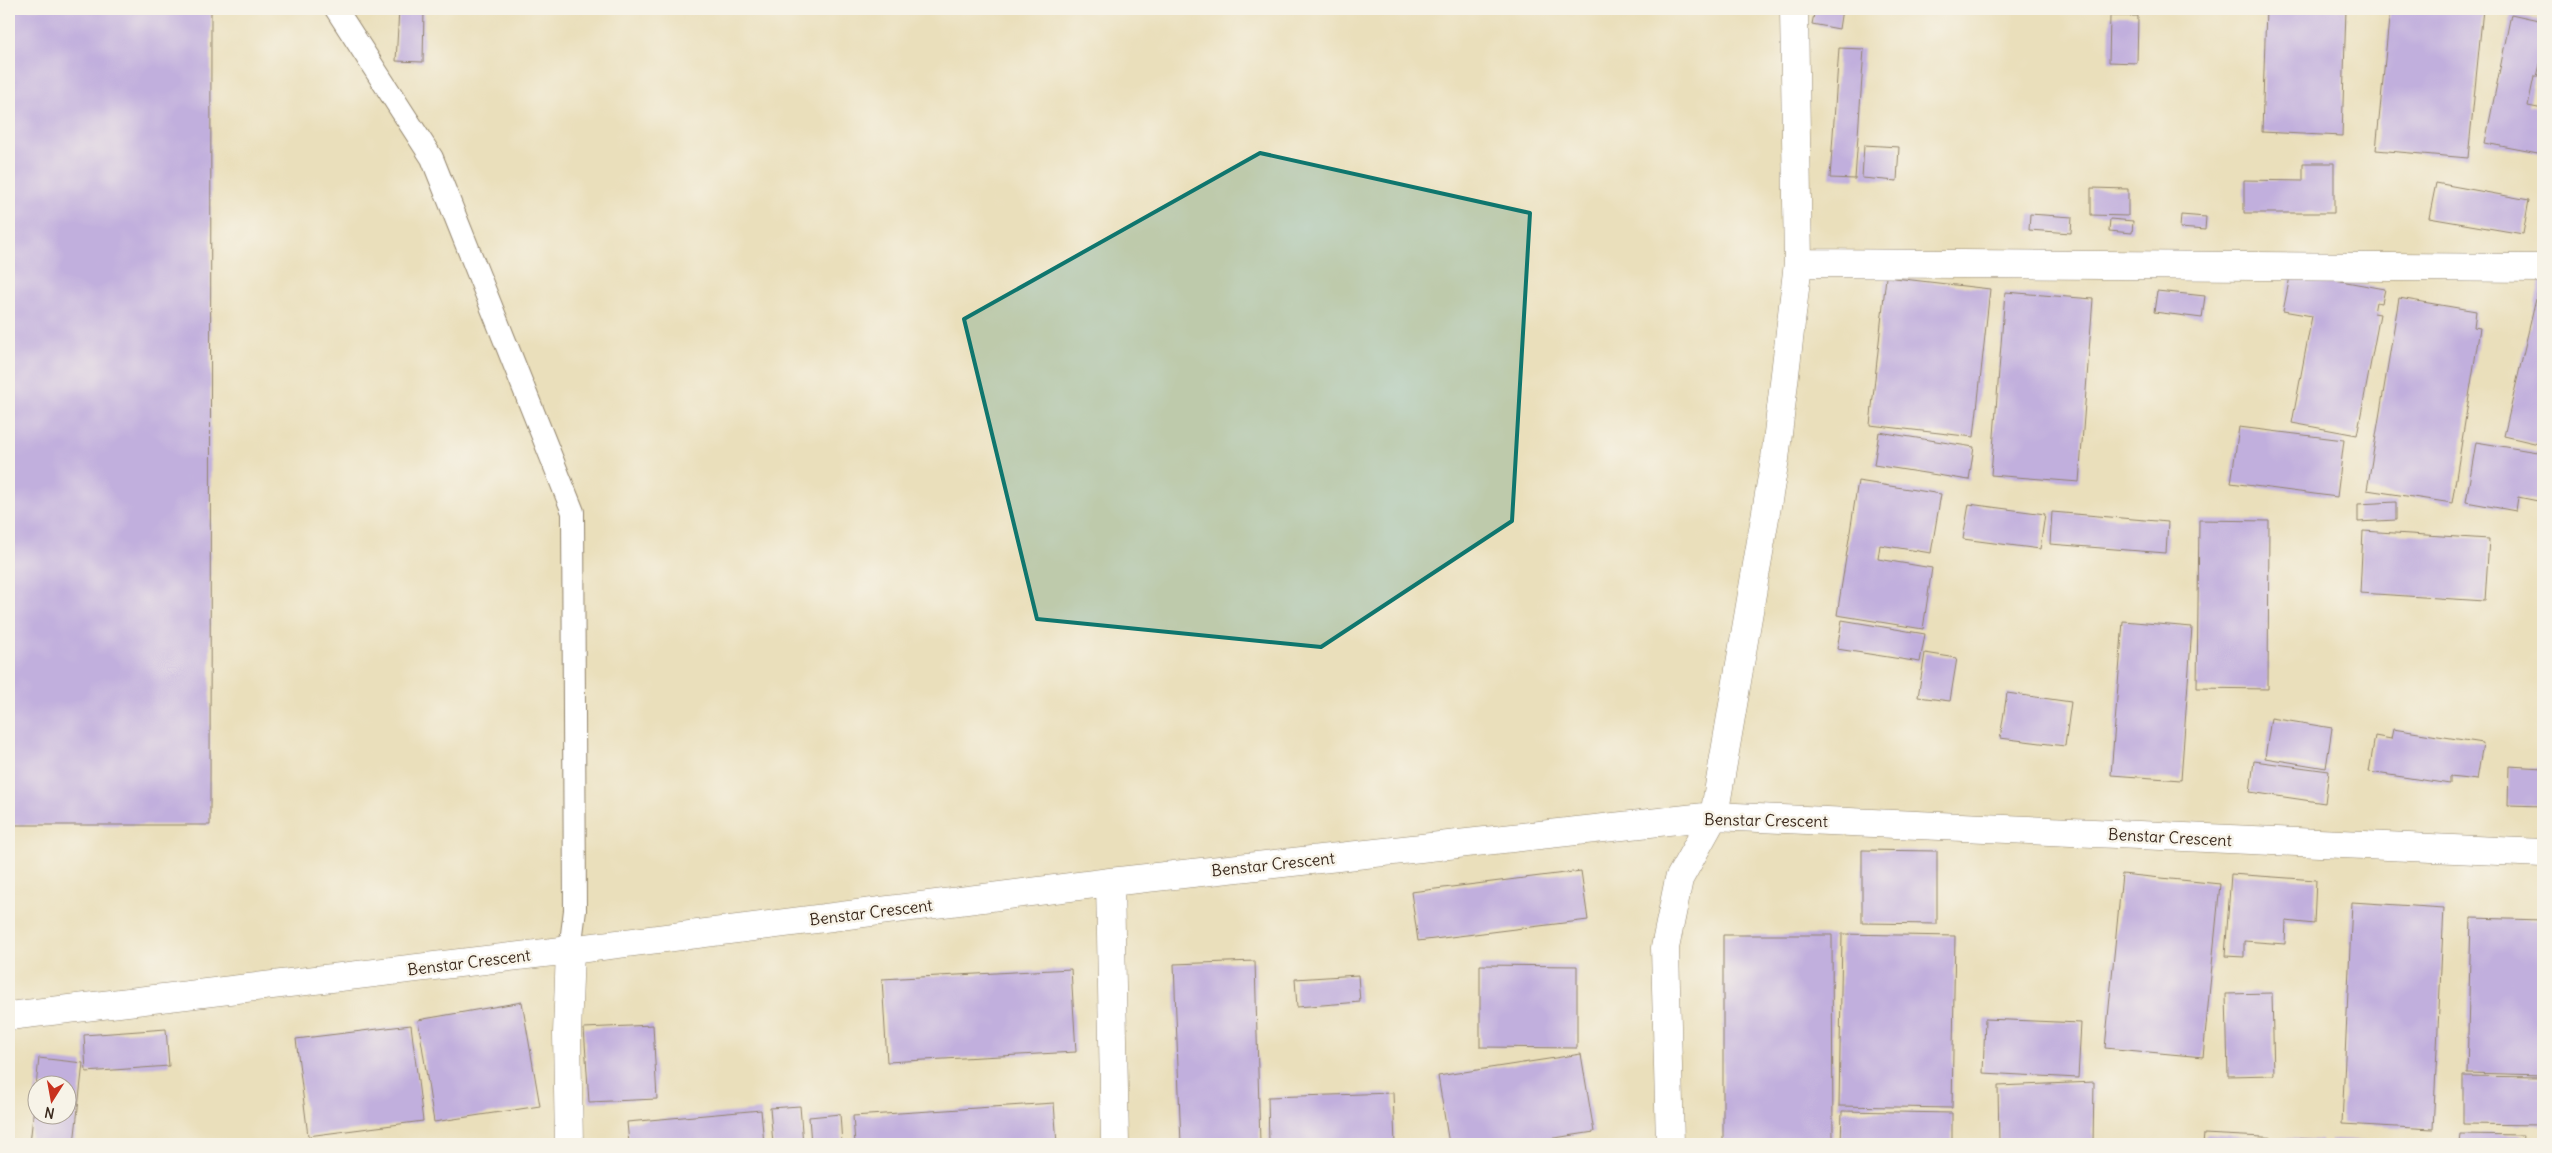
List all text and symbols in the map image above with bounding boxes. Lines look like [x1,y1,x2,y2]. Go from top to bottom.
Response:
street label: Benstar Crescent [1704,809,1829,831]
street label: Benstar Crescent [2108,824,2233,850]
street label: Benstar Crescent [1210,848,1336,880]
street label: Benstar Crescent [808,894,934,929]
street label: Benstar Crescent [406,944,532,979]
north arrow [28,1076,78,1126]
text: N [43,1103,56,1123]

